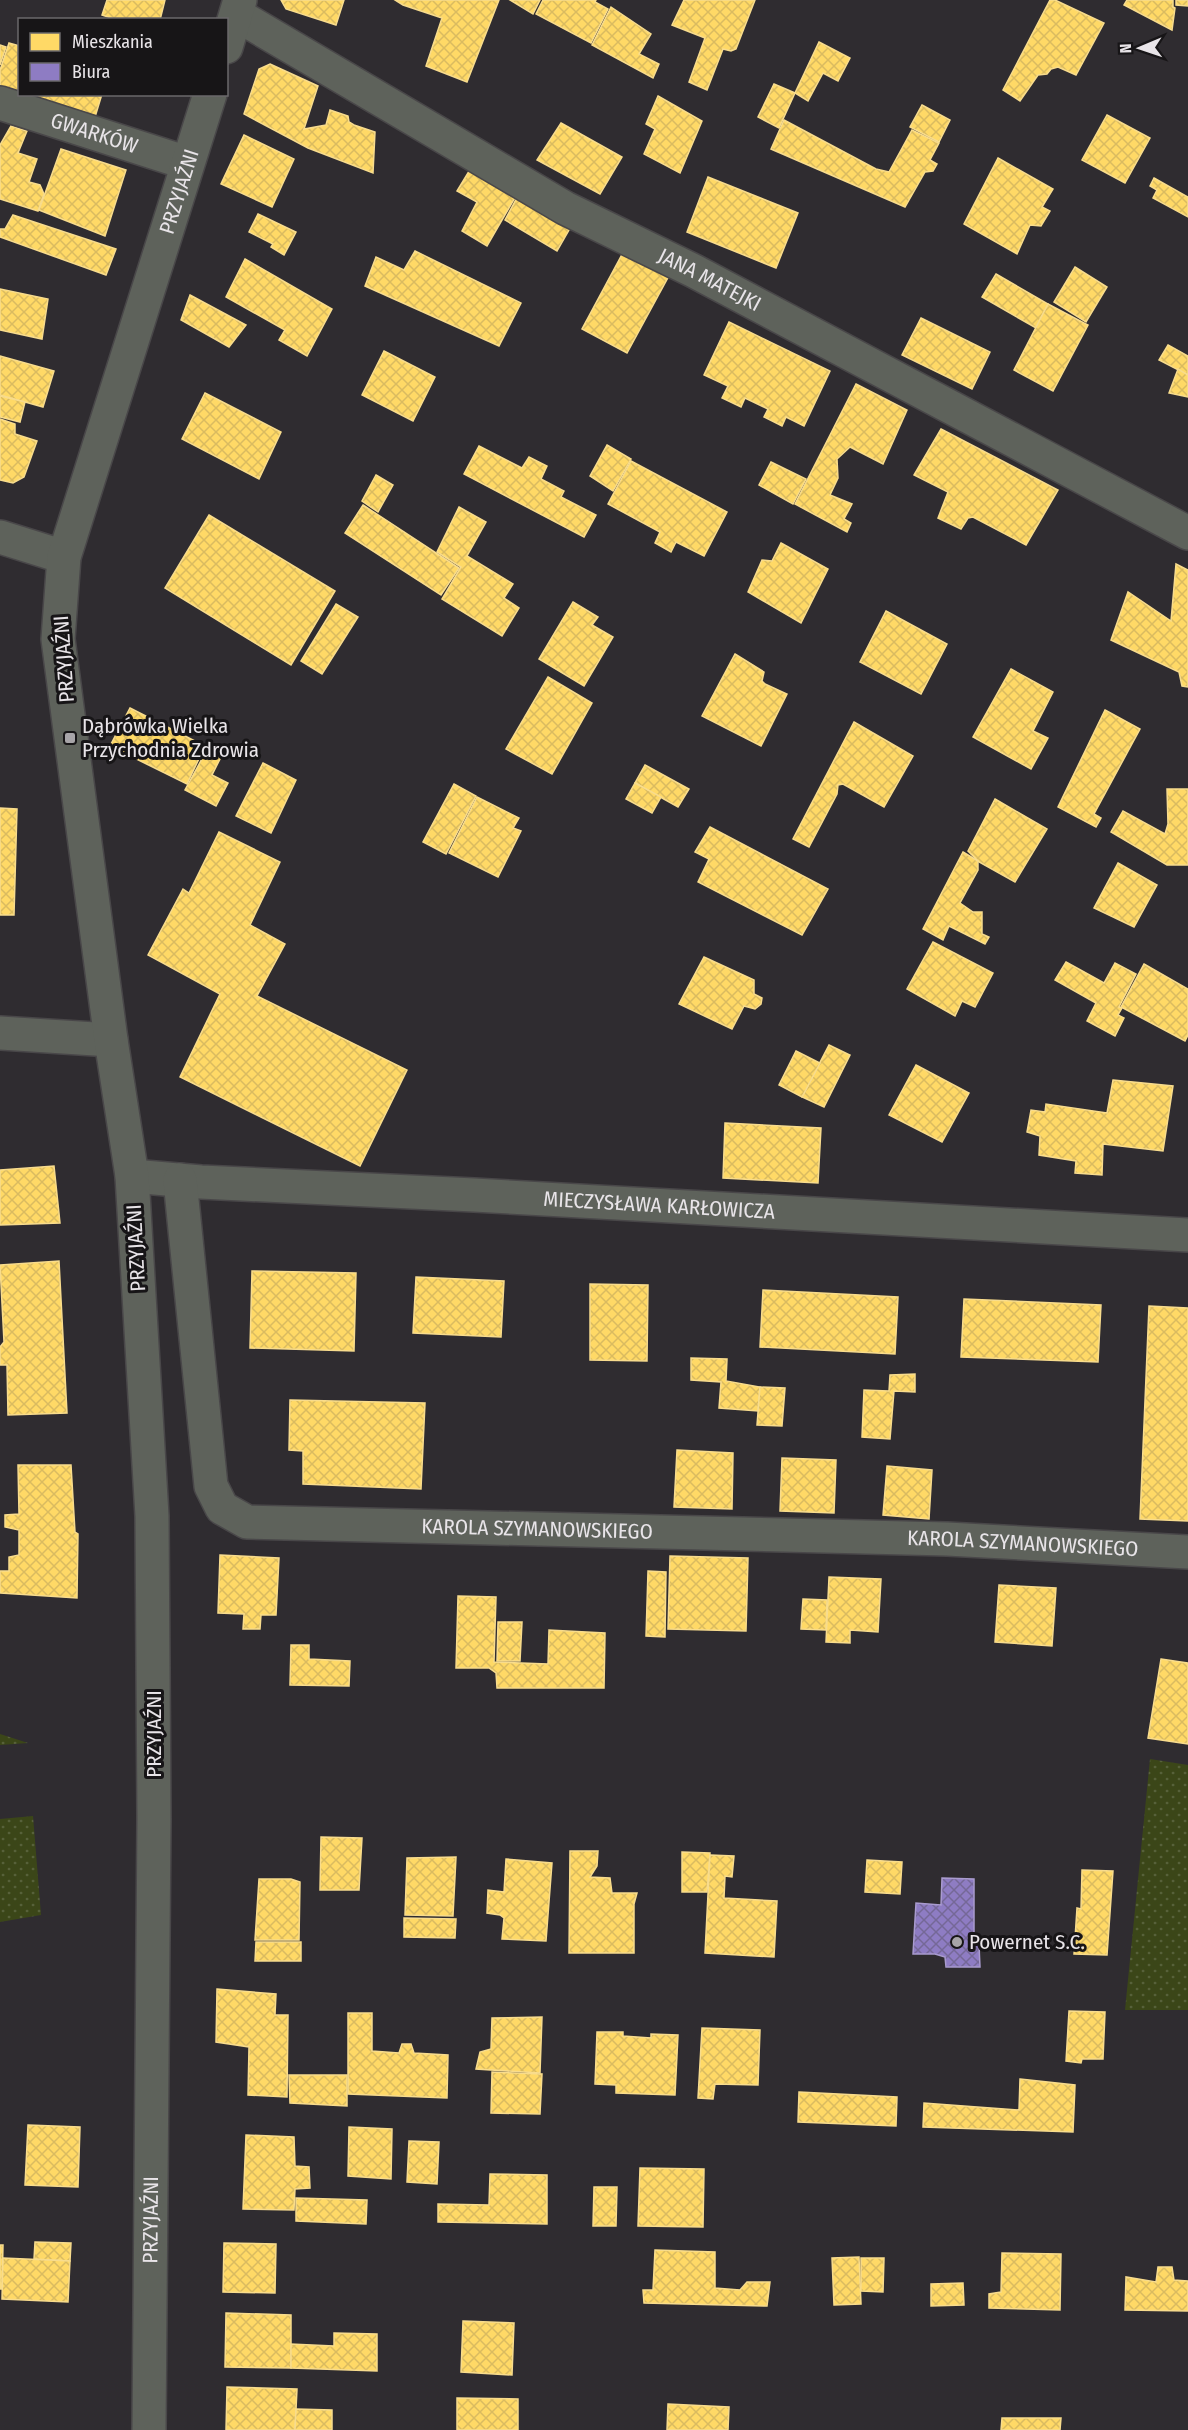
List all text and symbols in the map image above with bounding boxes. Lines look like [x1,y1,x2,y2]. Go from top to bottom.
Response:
legend [18,18,228,96]
north arrow [1110,18,1170,78]
text: Mieszkania [72,31,153,53]
text: N [1116,43,1135,54]
text: Biura [72,61,111,83]
street label: GWARKÓW [47,107,141,159]
street label: PRZYJAŹNI [154,146,205,237]
street label: JANA MATEJKI [654,243,765,317]
street label: PRZYJAŹNI [48,614,80,704]
place label: Dąbrówka Wielka Przychodnia Zdrowia [82,713,259,763]
marker: Dąbrówka Wielka Przychodnia Zdrowia [63,731,77,745]
street label: MIECZYSŁAWA KARŁOWICZA [543,1186,776,1225]
street label: PRZYJAŹNI [121,1204,151,1292]
street label: KAROLA SZYMANOWSKIEGO [421,1513,653,1545]
street label: KAROLA SZYMANOWSKIEGO [907,1525,1139,1562]
street label: PRZYJAŹNI [141,1690,167,1778]
place label: Powernet S.C. [969,1929,1085,1955]
marker: Powernet S.C. [950,1935,964,1949]
street label: PRZYJAŹNI [137,2176,164,2264]

